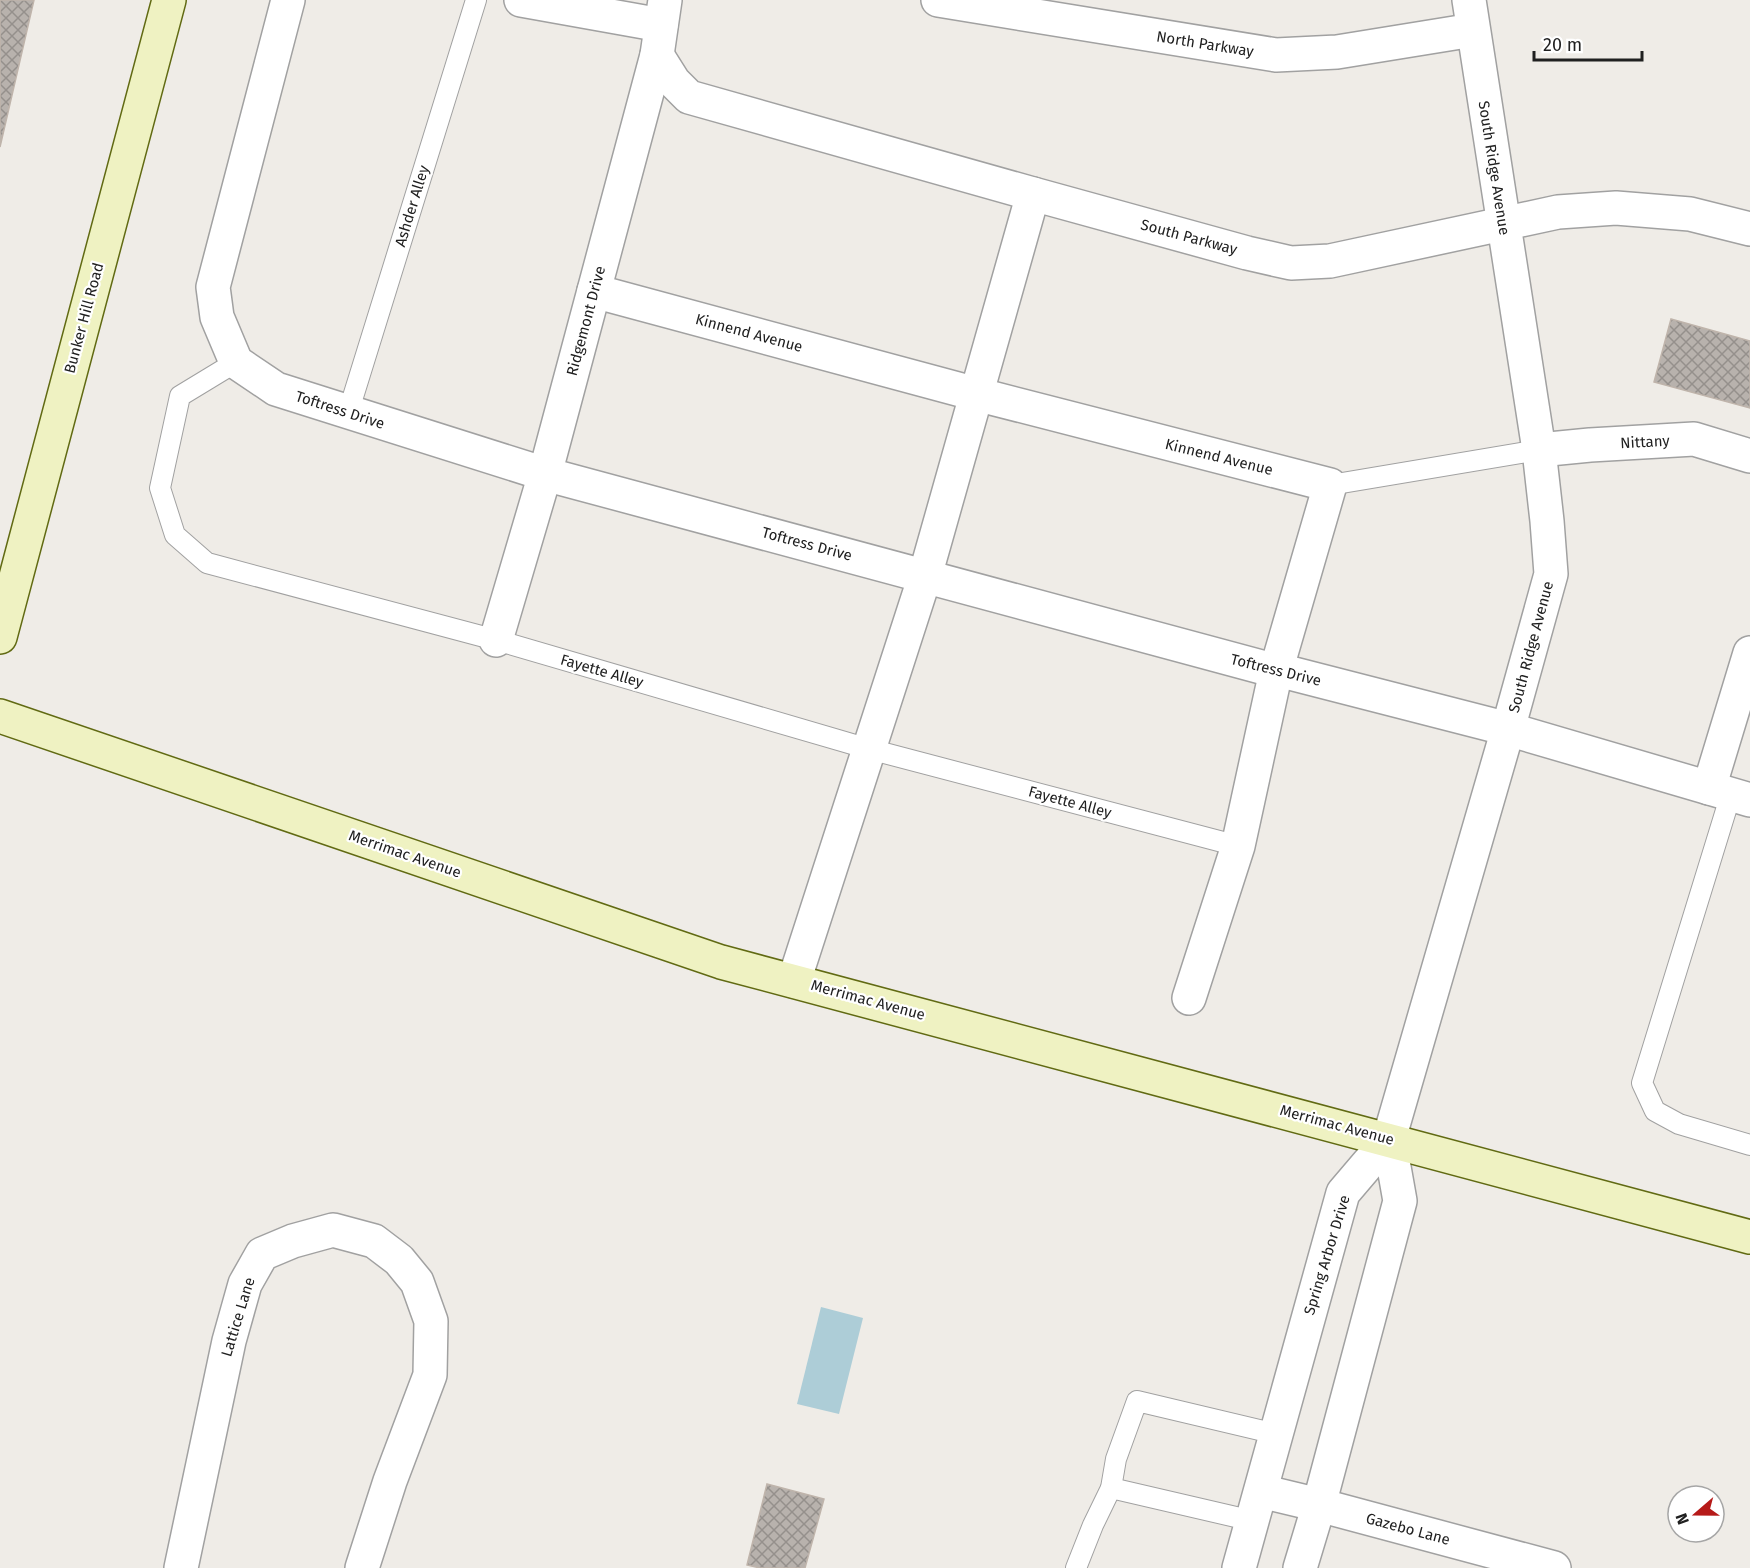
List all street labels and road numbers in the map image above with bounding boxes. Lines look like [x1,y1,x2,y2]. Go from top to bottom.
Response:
street label: North Parkway [1155,27,1256,61]
street label: South Ridge Avenue [1475,100,1513,236]
street label: Ashder Alley [391,163,433,249]
street label: South Parkway [1139,215,1240,259]
street label: Bunker Hill Road [61,261,107,375]
street label: Ridgemont Drive [563,264,609,378]
street label: Kinnend Avenue [693,310,805,356]
street label: Toftress Drive [293,387,387,433]
street label: Nittany [1620,432,1671,452]
street label: Kinnend Avenue [1163,435,1275,479]
street label: Toftress Drive [760,523,854,565]
street label: South Ridge Avenue [1505,579,1557,715]
street label: Toftress Drive [1229,650,1323,690]
street label: Fayette Alley [558,651,646,692]
street label: Fayette Alley [1026,782,1114,822]
street label: Merrimac Avenue [346,826,464,882]
street label: Merrimac Avenue [809,976,927,1024]
street label: Merrimac Avenue [1278,1101,1396,1149]
street label: Spring Arbor Drive [1300,1193,1354,1317]
street label: Lattice Lane [217,1275,259,1359]
street label: Gazebo Lane [1364,1509,1452,1549]

